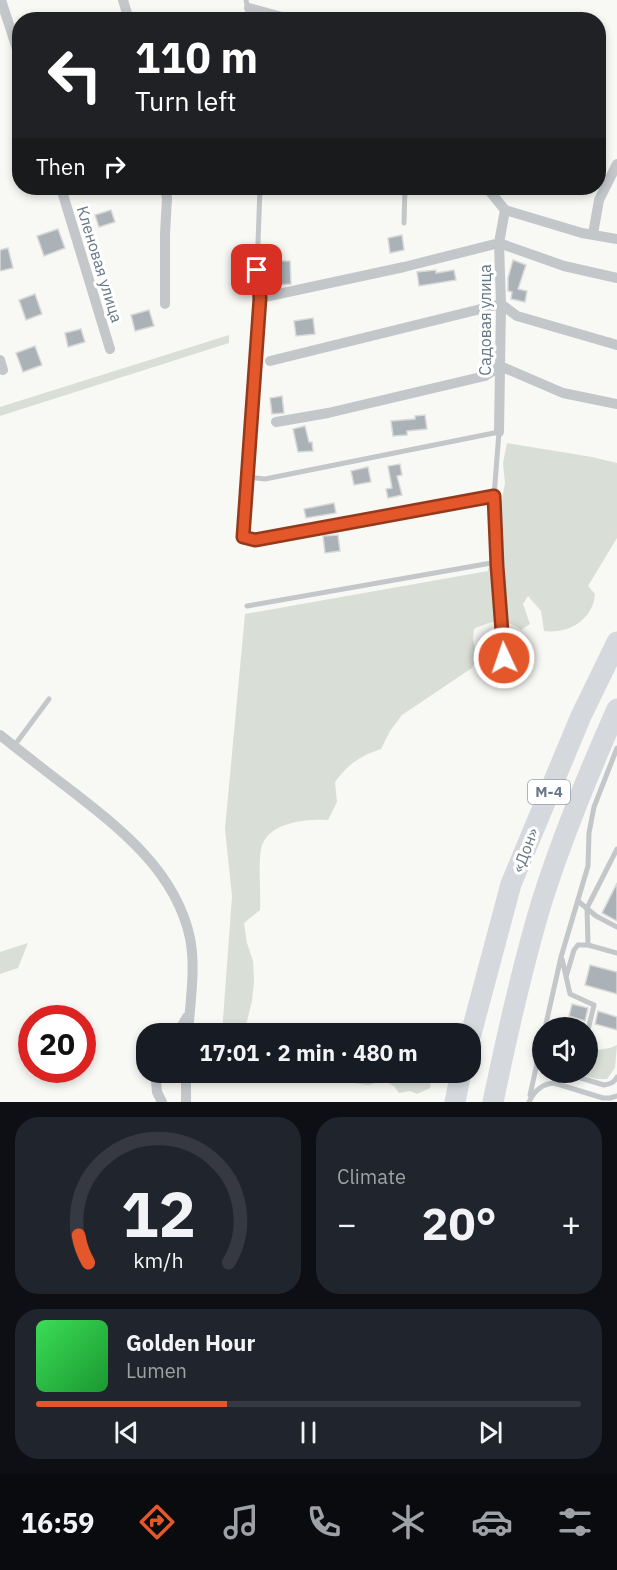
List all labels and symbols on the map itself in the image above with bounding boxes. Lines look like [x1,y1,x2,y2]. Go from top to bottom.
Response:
street label: Кленовая улица [73,203,127,325]
pin [231,244,282,295]
street label: Садовая улица [475,264,495,376]
position arrow [472,626,536,690]
road number: М-4 [528,780,570,804]
street label: «Дон» [507,825,543,875]
speed limit sign: 20 [18,1005,96,1083]

